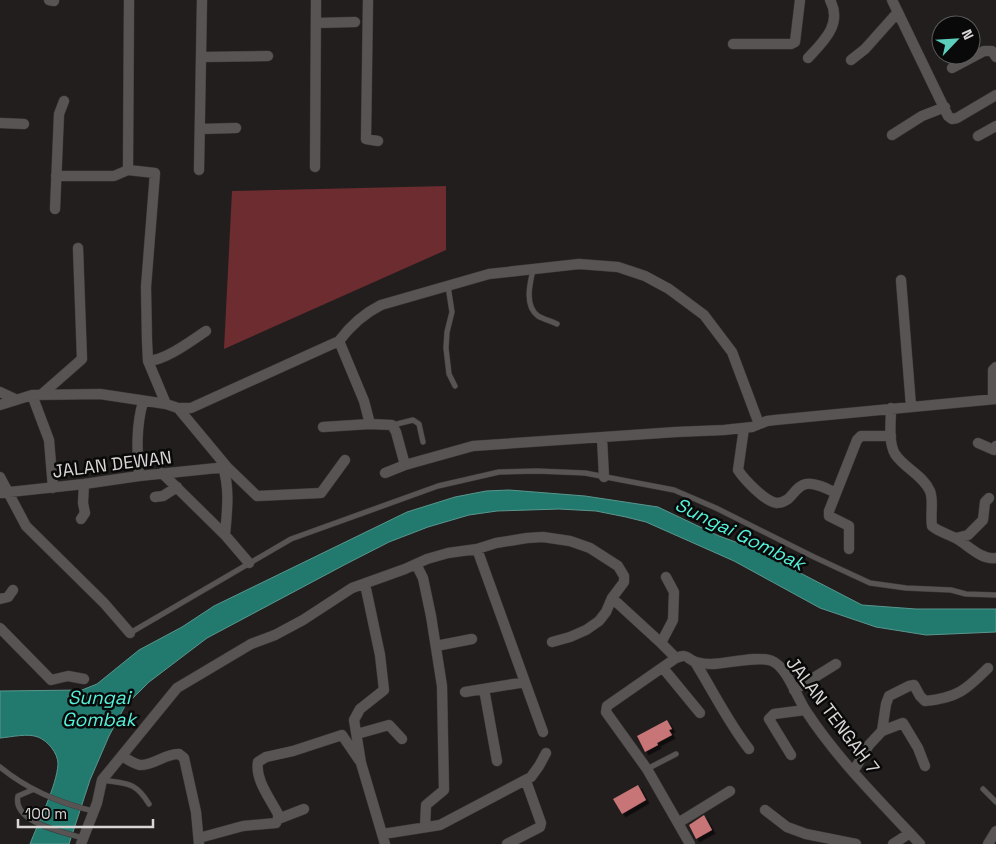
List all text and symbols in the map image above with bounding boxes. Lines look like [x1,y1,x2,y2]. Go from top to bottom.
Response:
north arrow [931,15,981,65]
text: N [958,26,978,43]
street label: JALAN DEWAN [51,445,173,483]
water label: Sungai Gombak [671,492,812,577]
street label: JALAN TENGAH 7 [781,652,885,778]
water label: Sungai Gombak [62,685,139,732]
scale bar [18,796,152,828]
text: 100 m [25,804,67,823]

